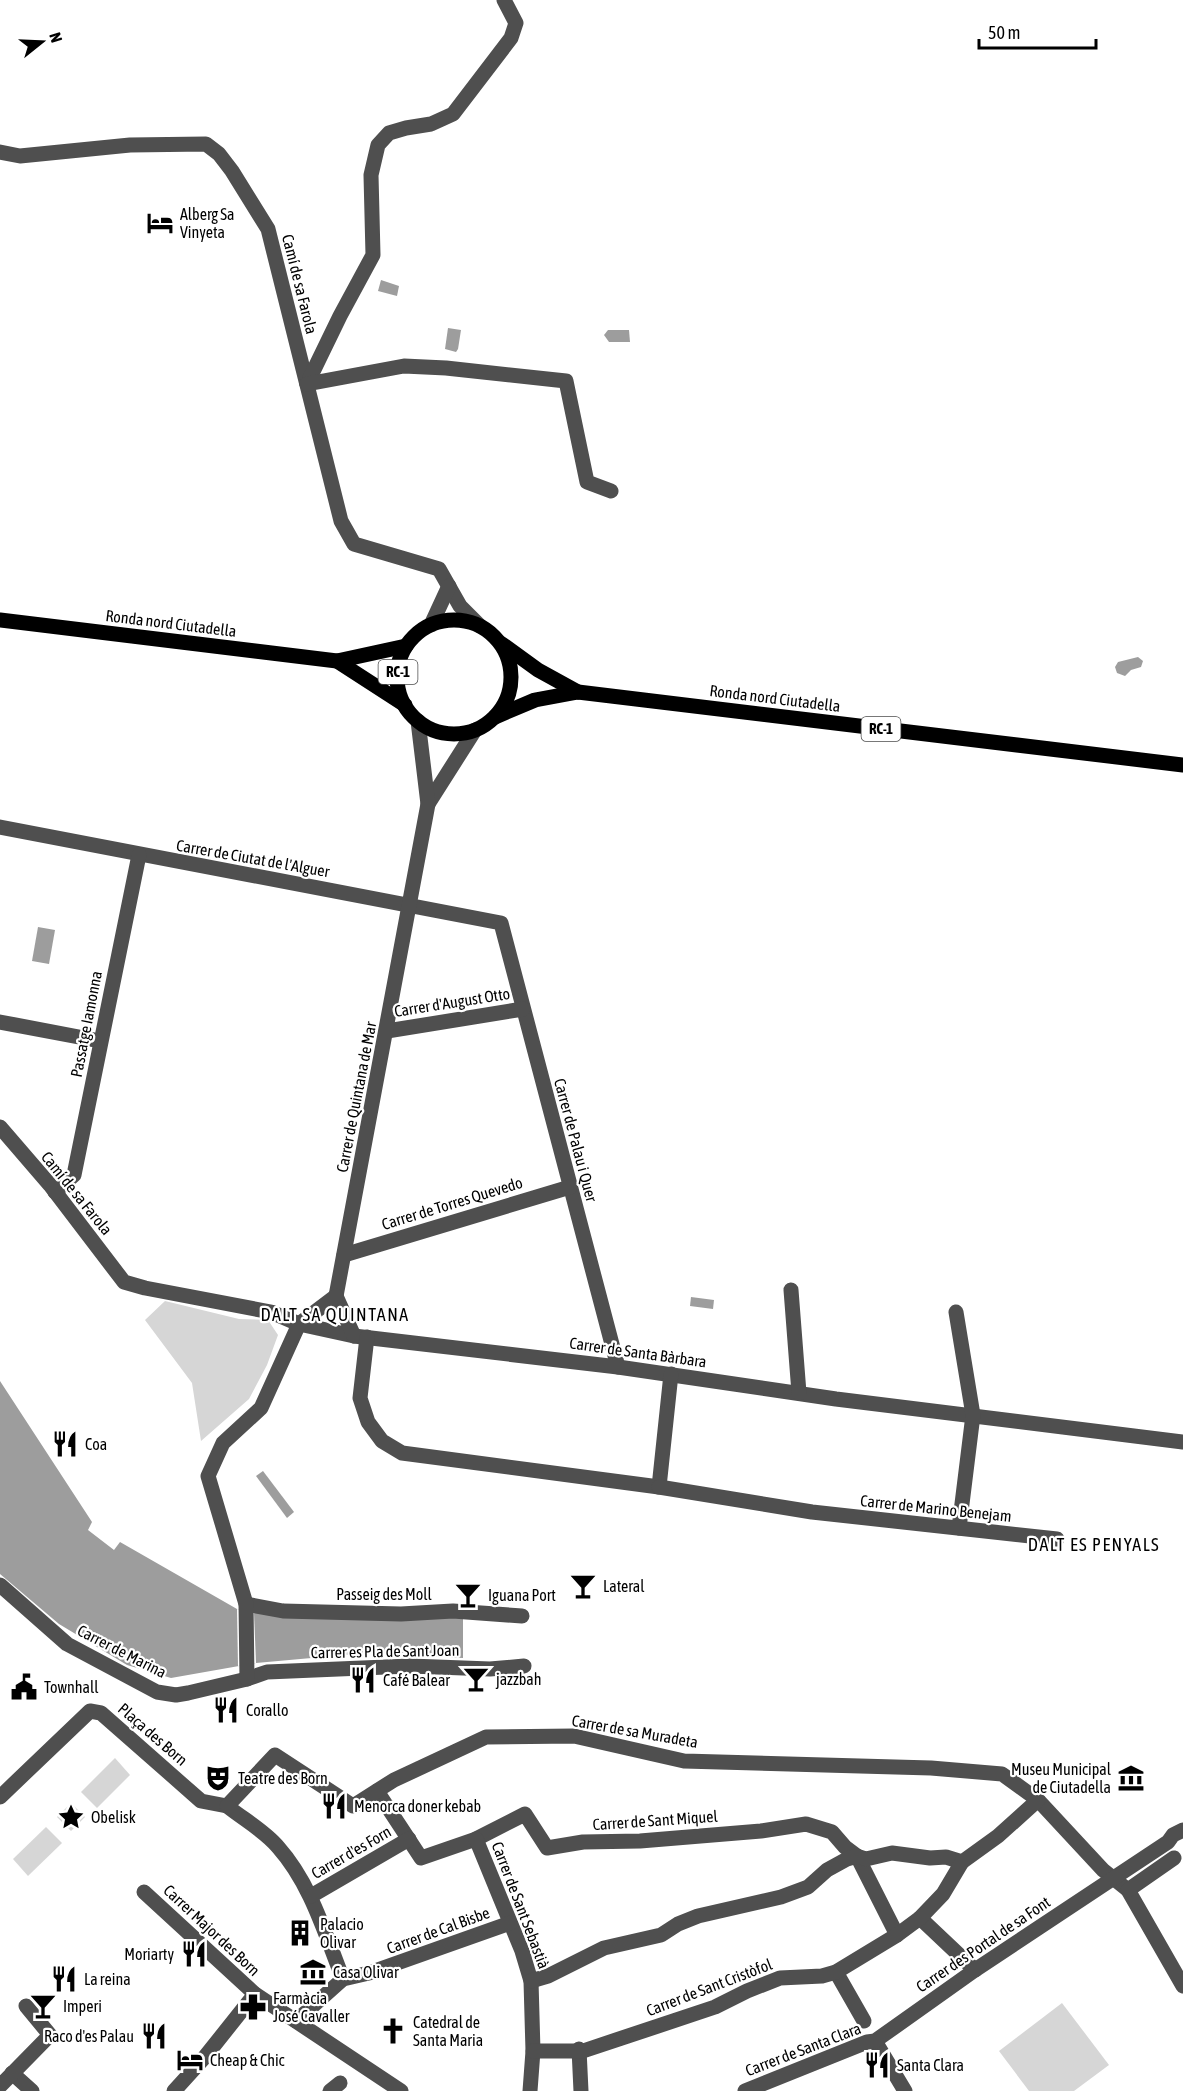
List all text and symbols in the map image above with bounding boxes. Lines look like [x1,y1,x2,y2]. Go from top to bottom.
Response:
north arrow [12,12,72,72]
scale bar [979,12,1096,50]
text: 50 m [988,22,1020,43]
text: N [46,30,66,45]
place label: Alberg Sa Vinyeta [180,205,234,242]
hotel icon: Alberg Sa Vinyeta [145,208,175,238]
street label: Camí de sa Farola [279,232,321,336]
street label: Ronda nord Ciutadella [105,606,237,640]
road number: RC-1 [378,660,418,684]
street label: Ronda nord Ciutadella [709,681,841,715]
road number: RC-1 [862,717,900,741]
street label: Carrer de Ciutat de l'Alguer [175,836,331,881]
street label: Passatge Iamonna [67,969,106,1079]
street label: Carrer d'August Otto [393,984,511,1021]
street label: Carrer de Quintana de Mar [333,1020,380,1174]
street label: Carrer de Palau i Quer [551,1076,601,1204]
street label: Camí de sa Farola [38,1148,116,1238]
street label: Carrer de Torres Quevedo [379,1173,525,1233]
district label: DALT SA QUINTANA [260,1304,410,1325]
street label: Carrer de Santa Bàrbara [568,1333,708,1371]
restaurant icon: Coa [50,1429,80,1459]
place label: Coa [85,1435,107,1453]
street label: Carrer de Marino Benejam [859,1491,1012,1526]
district label: DALT ES PENYALS [1028,1534,1160,1555]
bar icon: Lateral [568,1571,598,1601]
place label: Lateral [603,1577,645,1595]
bar icon: Iguana Port [453,1580,483,1610]
street label: Passeig des Moll [336,1585,433,1604]
place label: Iguana Port [488,1586,556,1605]
street label: Carrer de Marina [75,1621,169,1681]
street label: Carrer es Pla de Sant Joan [311,1641,459,1661]
bar icon: jazzbah [461,1664,491,1694]
restaurant icon: Café Balear [348,1665,378,1695]
place label: jazzbah [495,1670,541,1689]
place label: Café Balear [383,1671,450,1689]
public building icon: Townhall [9,1672,39,1702]
place label: Townhall [44,1678,99,1696]
restaurant icon: Corallo [211,1695,241,1725]
street label: Plaça des Born [114,1699,191,1770]
place label: Corallo [246,1701,288,1719]
street label: Carrer de sa Muradeta [571,1711,699,1751]
place label: Museu Municipal de Ciutadella [1011,1760,1112,1796]
theatre icon: Teatre des Born [203,1763,233,1793]
museum icon: Museu Municipal de Ciutadella [1116,1763,1146,1793]
place label: Teatre des Born [238,1769,328,1787]
restaurant icon: Menorca doner kebab [319,1791,349,1821]
place label: Menorca doner kebab [354,1797,481,1815]
place icon: Obelisk [56,1802,86,1832]
street label: Carrer de Sant Miquel [592,1807,719,1834]
place label: Obelisk [91,1808,136,1826]
street label: Carrer d'es Forn [308,1822,394,1882]
street label: Carrer de Sant Sebastià [489,1839,553,1971]
street label: Carrer Major des Born [160,1881,264,1980]
street label: Carrer des Portal de sa Font [913,1892,1054,1996]
street label: Carrer de Cal Bisbe [384,1903,492,1957]
place label: Palacio Olivar [320,1915,364,1951]
building icon: Palacio Olivar [285,1918,315,1948]
restaurant icon: Moriarty [179,1939,209,1969]
place label: Moriarty [124,1945,174,1964]
street label: Carrer de Sant Cristòfol [643,1954,775,2019]
museum icon: Casa Olivar [298,1957,328,1987]
place label: Casa Olivar [333,1963,399,1981]
restaurant icon: La reina [49,1964,79,1994]
place label: La reina [84,1970,131,1988]
place label: Farmàcia José Cavaller [273,1989,350,2025]
bar icon: Imperi [28,1991,58,2021]
pharmacy icon: Farmàcia José Cavaller [238,1992,268,2022]
place label: Imperi [63,1997,102,2016]
place label: Catedral de Santa Maria [413,2013,483,2049]
church icon: Catedral de Santa Maria [378,2016,408,2046]
street label: Carrer de Santa Clara [743,2019,863,2079]
restaurant icon: Raco d'es Palau [139,2021,169,2051]
place label: Raco d'es Palau [44,2027,134,2045]
hotel icon: Cheap & Chic [175,2045,205,2075]
restaurant icon: Santa Clara [862,2050,892,2080]
place label: Cheap & Chic [210,2051,285,2070]
place label: Santa Clara [897,2056,964,2074]

